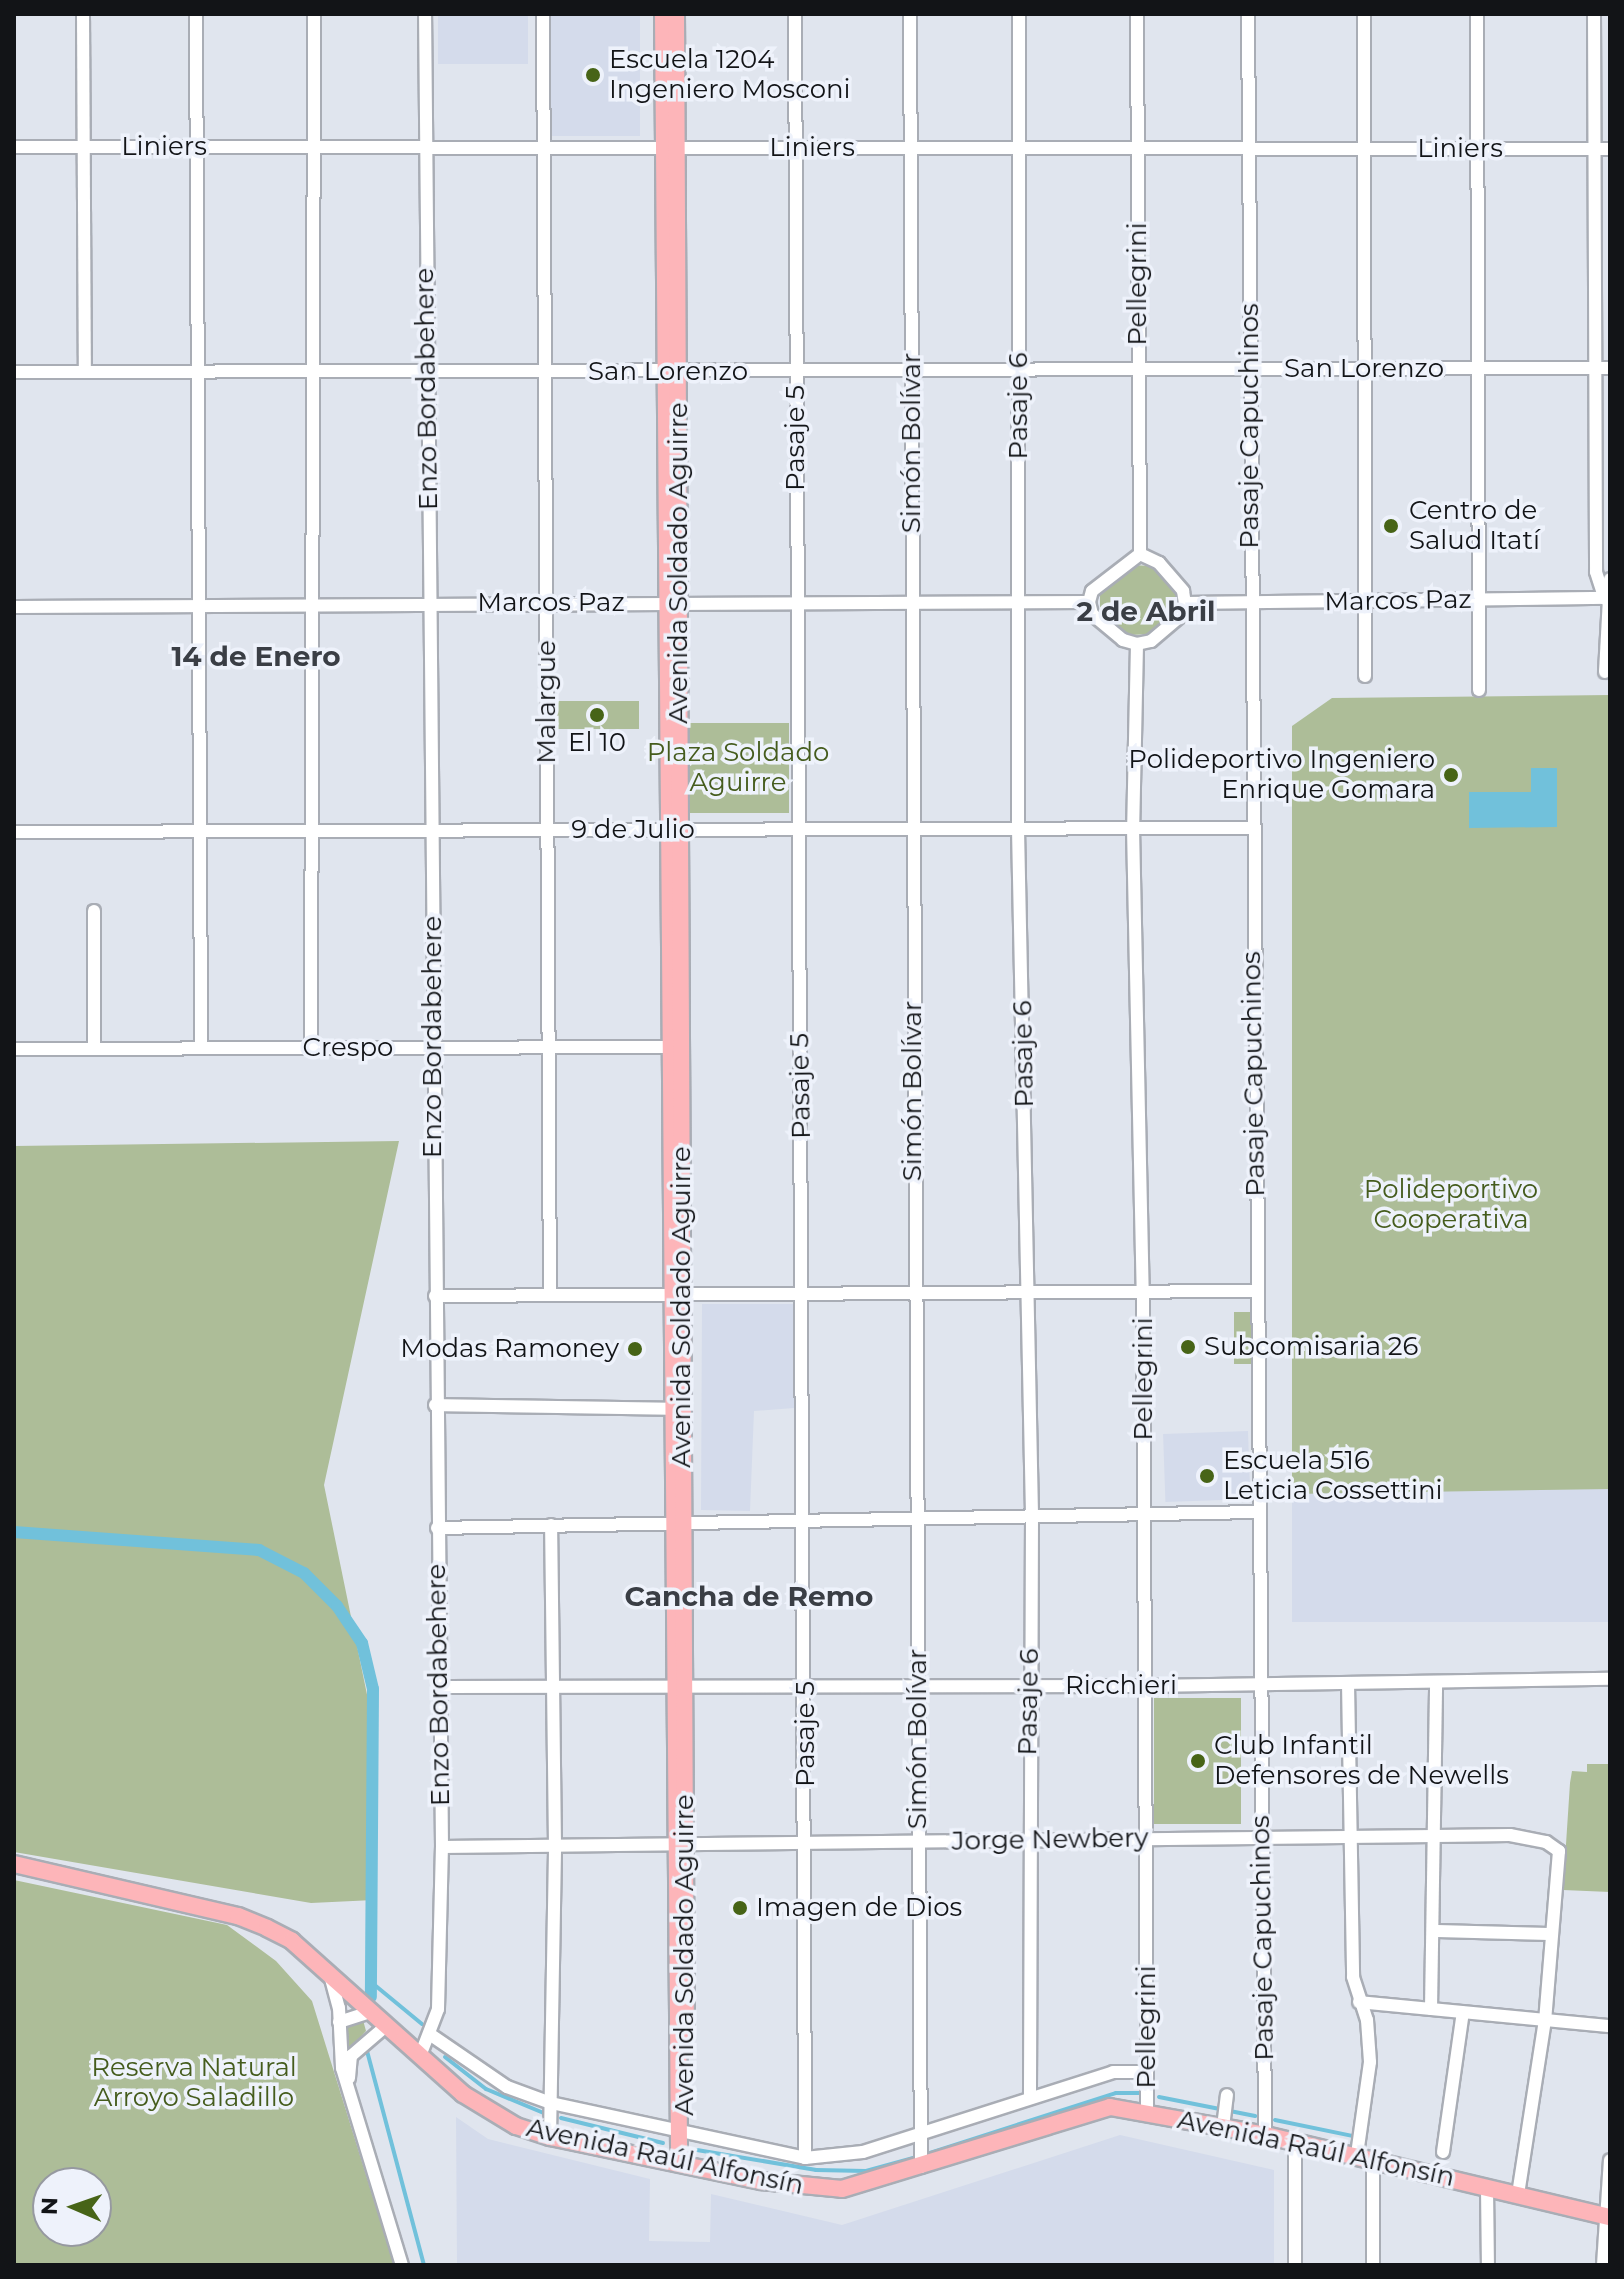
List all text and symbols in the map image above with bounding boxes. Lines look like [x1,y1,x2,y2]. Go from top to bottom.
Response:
place label: Escuela 1204 Ingeniero Mosconi [609,44,851,106]
marker: Escuela 1204 Ingeniero Mosconi [584,66,602,84]
street label: Liniers [121,131,207,163]
street label: Liniers [769,132,855,164]
street label: Liniers [1417,133,1503,165]
street label: Pellegrini [1122,222,1154,346]
street label: Enzo Bordabehere [409,267,445,511]
street label: Pasaje Capuchinos [1234,303,1266,549]
street label: Pasaje 6 [1003,352,1035,460]
street label: Simón Bolívar [896,353,928,533]
street label: San Lorenzo [1284,353,1444,385]
street label: San Lorenzo [588,356,748,388]
street label: Pasaje 5 [780,385,812,491]
street label: Avenida Soldado Aguirre [663,402,695,724]
place label: Centro de Salud Itatí [1409,495,1540,556]
marker: Centro de Salud Itatí [1380,515,1402,537]
street label: Marcos Paz [1324,584,1472,618]
street label: Marcos Paz [477,587,625,619]
district label: 2 de Abril [1076,594,1216,628]
district label: 14 de Enero [171,639,341,673]
street label: Malargue [531,640,563,764]
marker: El 10 [588,706,606,724]
place label: El 10 [568,727,626,759]
park label: Plaza Soldado Aguirre [647,737,829,798]
place label: Polideportivo Ingeniero Enrique Gomara [1128,744,1435,806]
marker: Polideportivo Ingeniero Enrique Gomara [1442,766,1460,784]
street label: 9 de Julio [571,814,695,846]
street label: Enzo Bordabehere [417,916,449,1158]
street label: Pasaje Capuchinos [1236,951,1272,1197]
street label: Pasaje 6 [1007,1000,1041,1108]
street label: Simón Bolívar [897,1001,929,1181]
street label: Crespo [303,1032,393,1064]
street label: Pasaje 5 [784,1033,818,1139]
street label: Avenida Soldado Aguirre [666,1146,698,1468]
park label: Polideportivo Cooperativa [1364,1174,1538,1236]
street label: Pellegrini [1128,1317,1160,1441]
place label: Subcomisaria 26 [1204,1331,1418,1363]
place label: Modas Ramoney [400,1333,619,1365]
marker: Subcomisaria 26 [1179,1338,1197,1356]
marker: Modas Ramoney [626,1340,644,1358]
place label: Escuela 516 Leticia Cossettini [1223,1445,1442,1506]
marker: Escuela 516 Leticia Cossettini [1198,1467,1216,1485]
street label: Enzo Bordabehere [421,1563,457,1807]
district label: Cancha de Remo [625,1579,873,1613]
street label: Pasaje 6 [1012,1648,1046,1756]
street label: Simón Bolívar [902,1649,934,1829]
street label: Ricchieri [1065,1670,1177,1702]
street label: Pasaje 5 [790,1681,822,1787]
place label: Club Infantil Defensores de Newells [1214,1730,1509,1792]
marker: Club Infantil Defensores de Newells [1189,1752,1207,1770]
street label: Avenida Soldado Aguirre [669,1794,701,2116]
street label: Pasaje Capuchinos [1245,1815,1281,2061]
street label: Jorge Newbery [951,1823,1149,1857]
place label: Imagen de Dios [756,1892,962,1924]
marker: Imagen de Dios [731,1899,749,1917]
street label: Pellegrini [1131,1965,1163,2089]
park label: Reserva Natural Arroyo Saladillo [91,2052,297,2114]
street label: Avenida Raúl Alfonsín [1175,2104,1457,2194]
street label: Avenida Raúl Alfonsín [524,2112,806,2202]
north arrow [32,2167,112,2247]
text: N [36,2197,63,2216]

